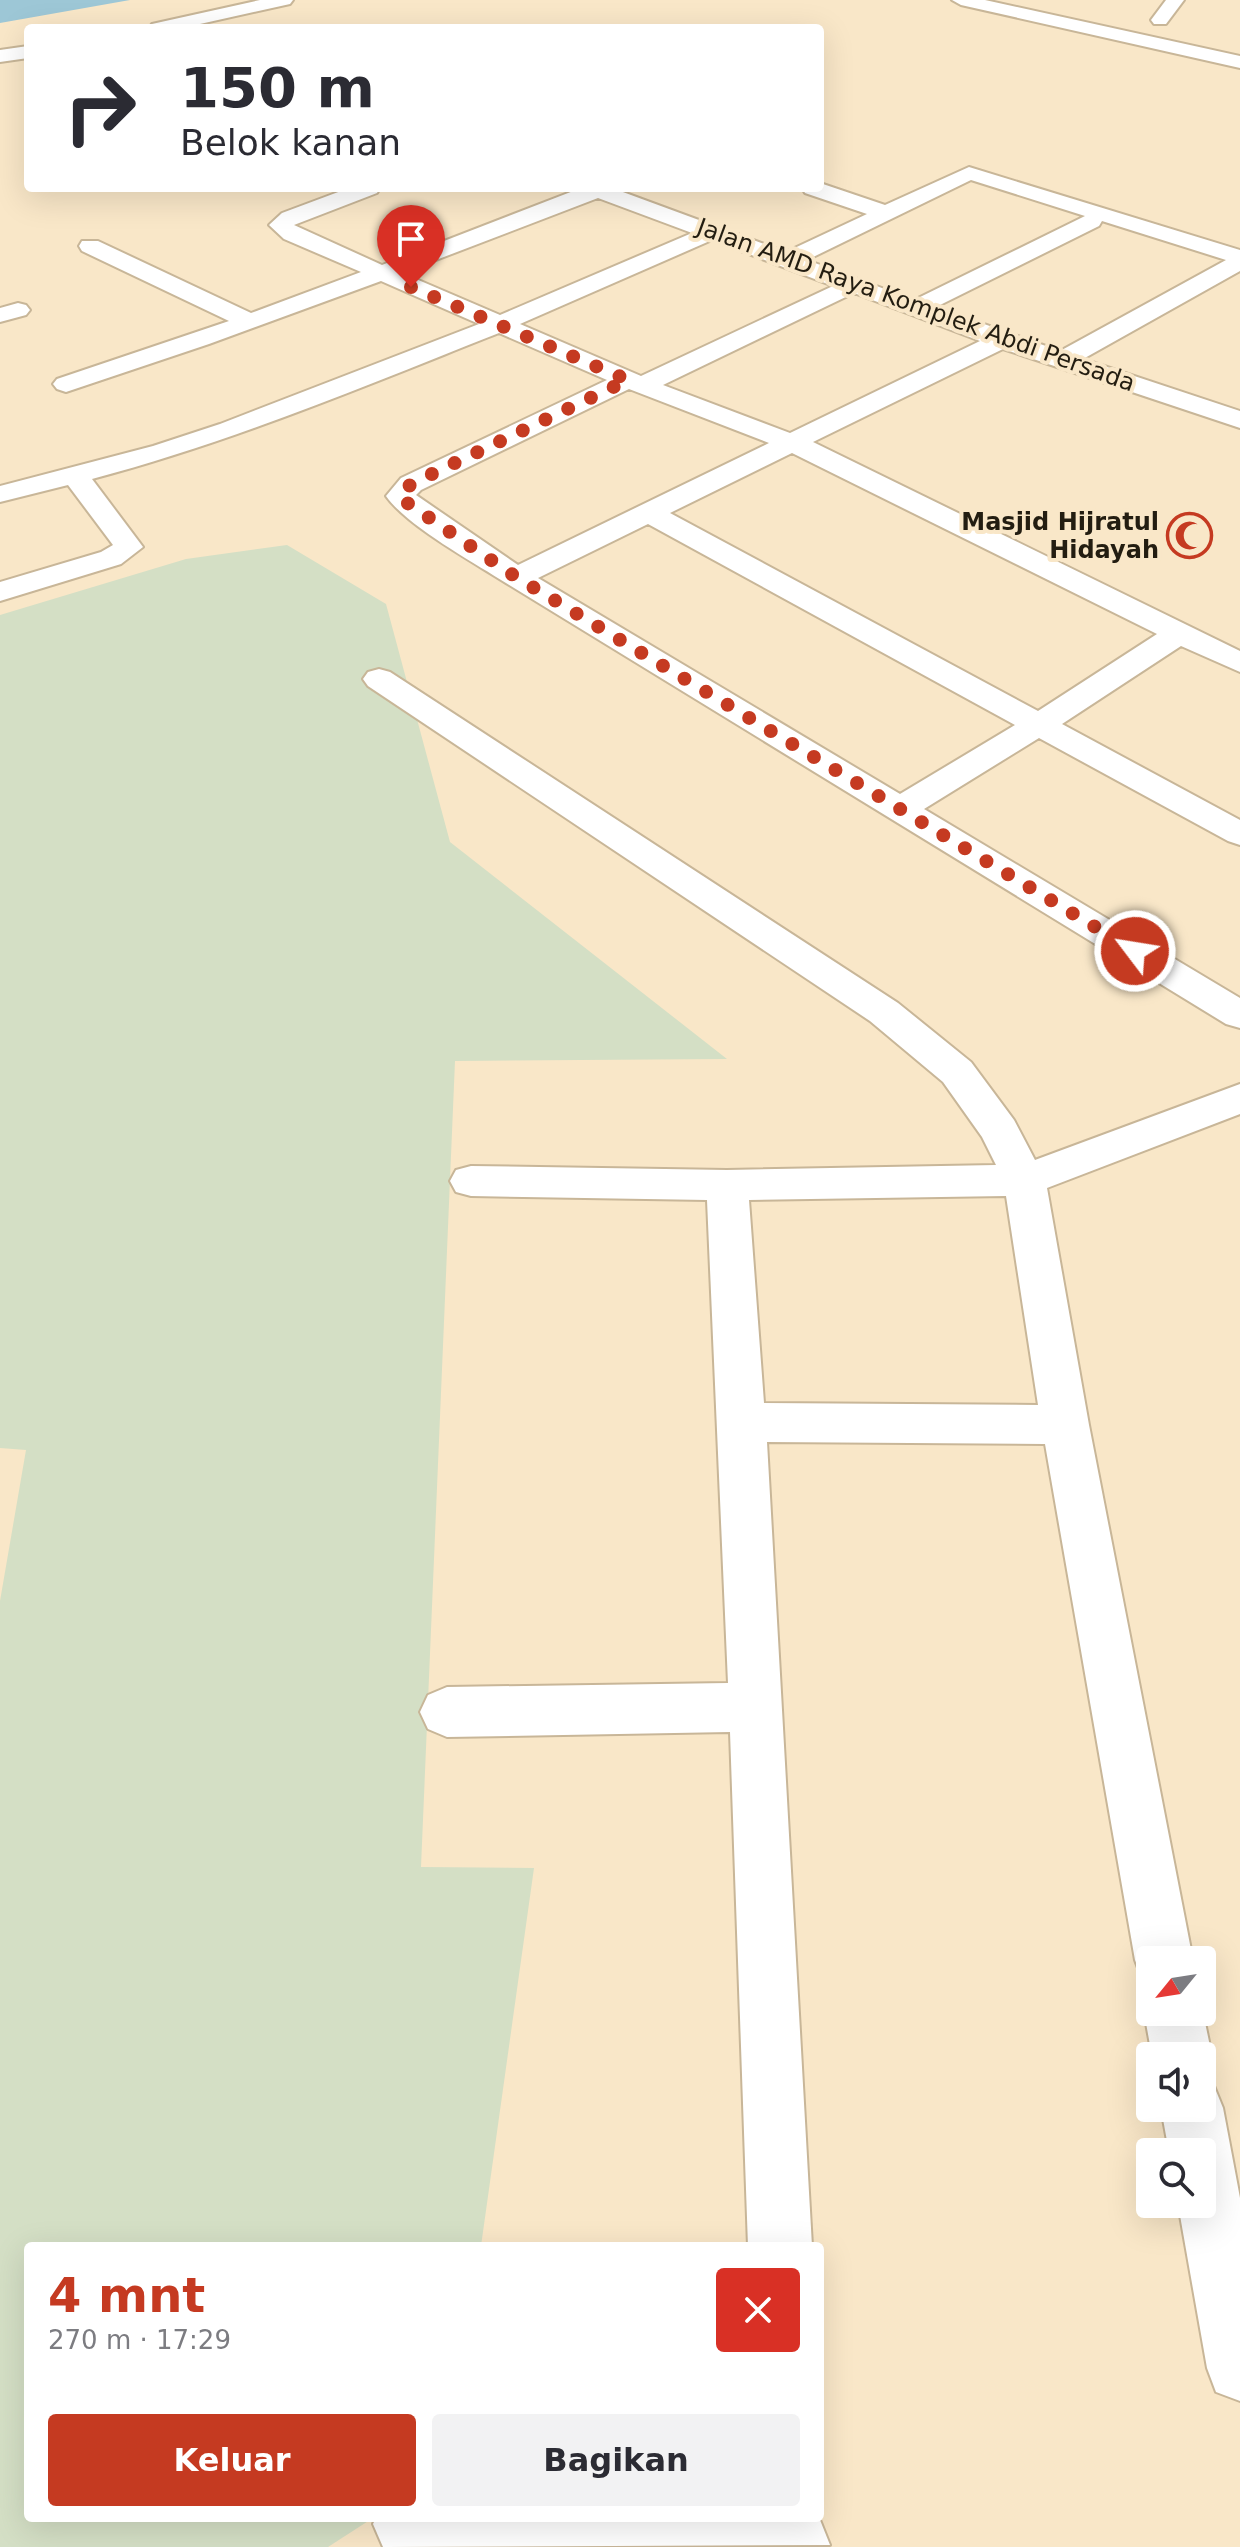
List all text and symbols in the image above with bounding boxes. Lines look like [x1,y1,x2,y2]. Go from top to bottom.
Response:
text: 150 m [180,55,375,120]
icon: right [48,56,152,160]
text: Belok kanan [180,122,401,163]
pin [377,205,445,287]
street label: Jalan AMD Raya Komplek Abdi Persada [691,212,1139,398]
icon: arrive [389,217,433,261]
place label: Masjid Hijratul Hidayah [961,508,1159,564]
mosque icon: Masjid Hijratul Hidayah [1166,512,1214,560]
position arrow [1093,909,1177,993]
north arrow [1136,1946,1216,2026]
map controls [1136,1946,1216,2218]
button: sound [1136,2042,1216,2122]
button: search [1136,2138,1216,2218]
text: 4 mnt [48,2267,205,2323]
button: close [716,2268,800,2352]
text: 270 m · 17:29 [48,2325,231,2355]
button: Keluar [48,2414,416,2506]
button: Bagikan [432,2414,800,2506]

